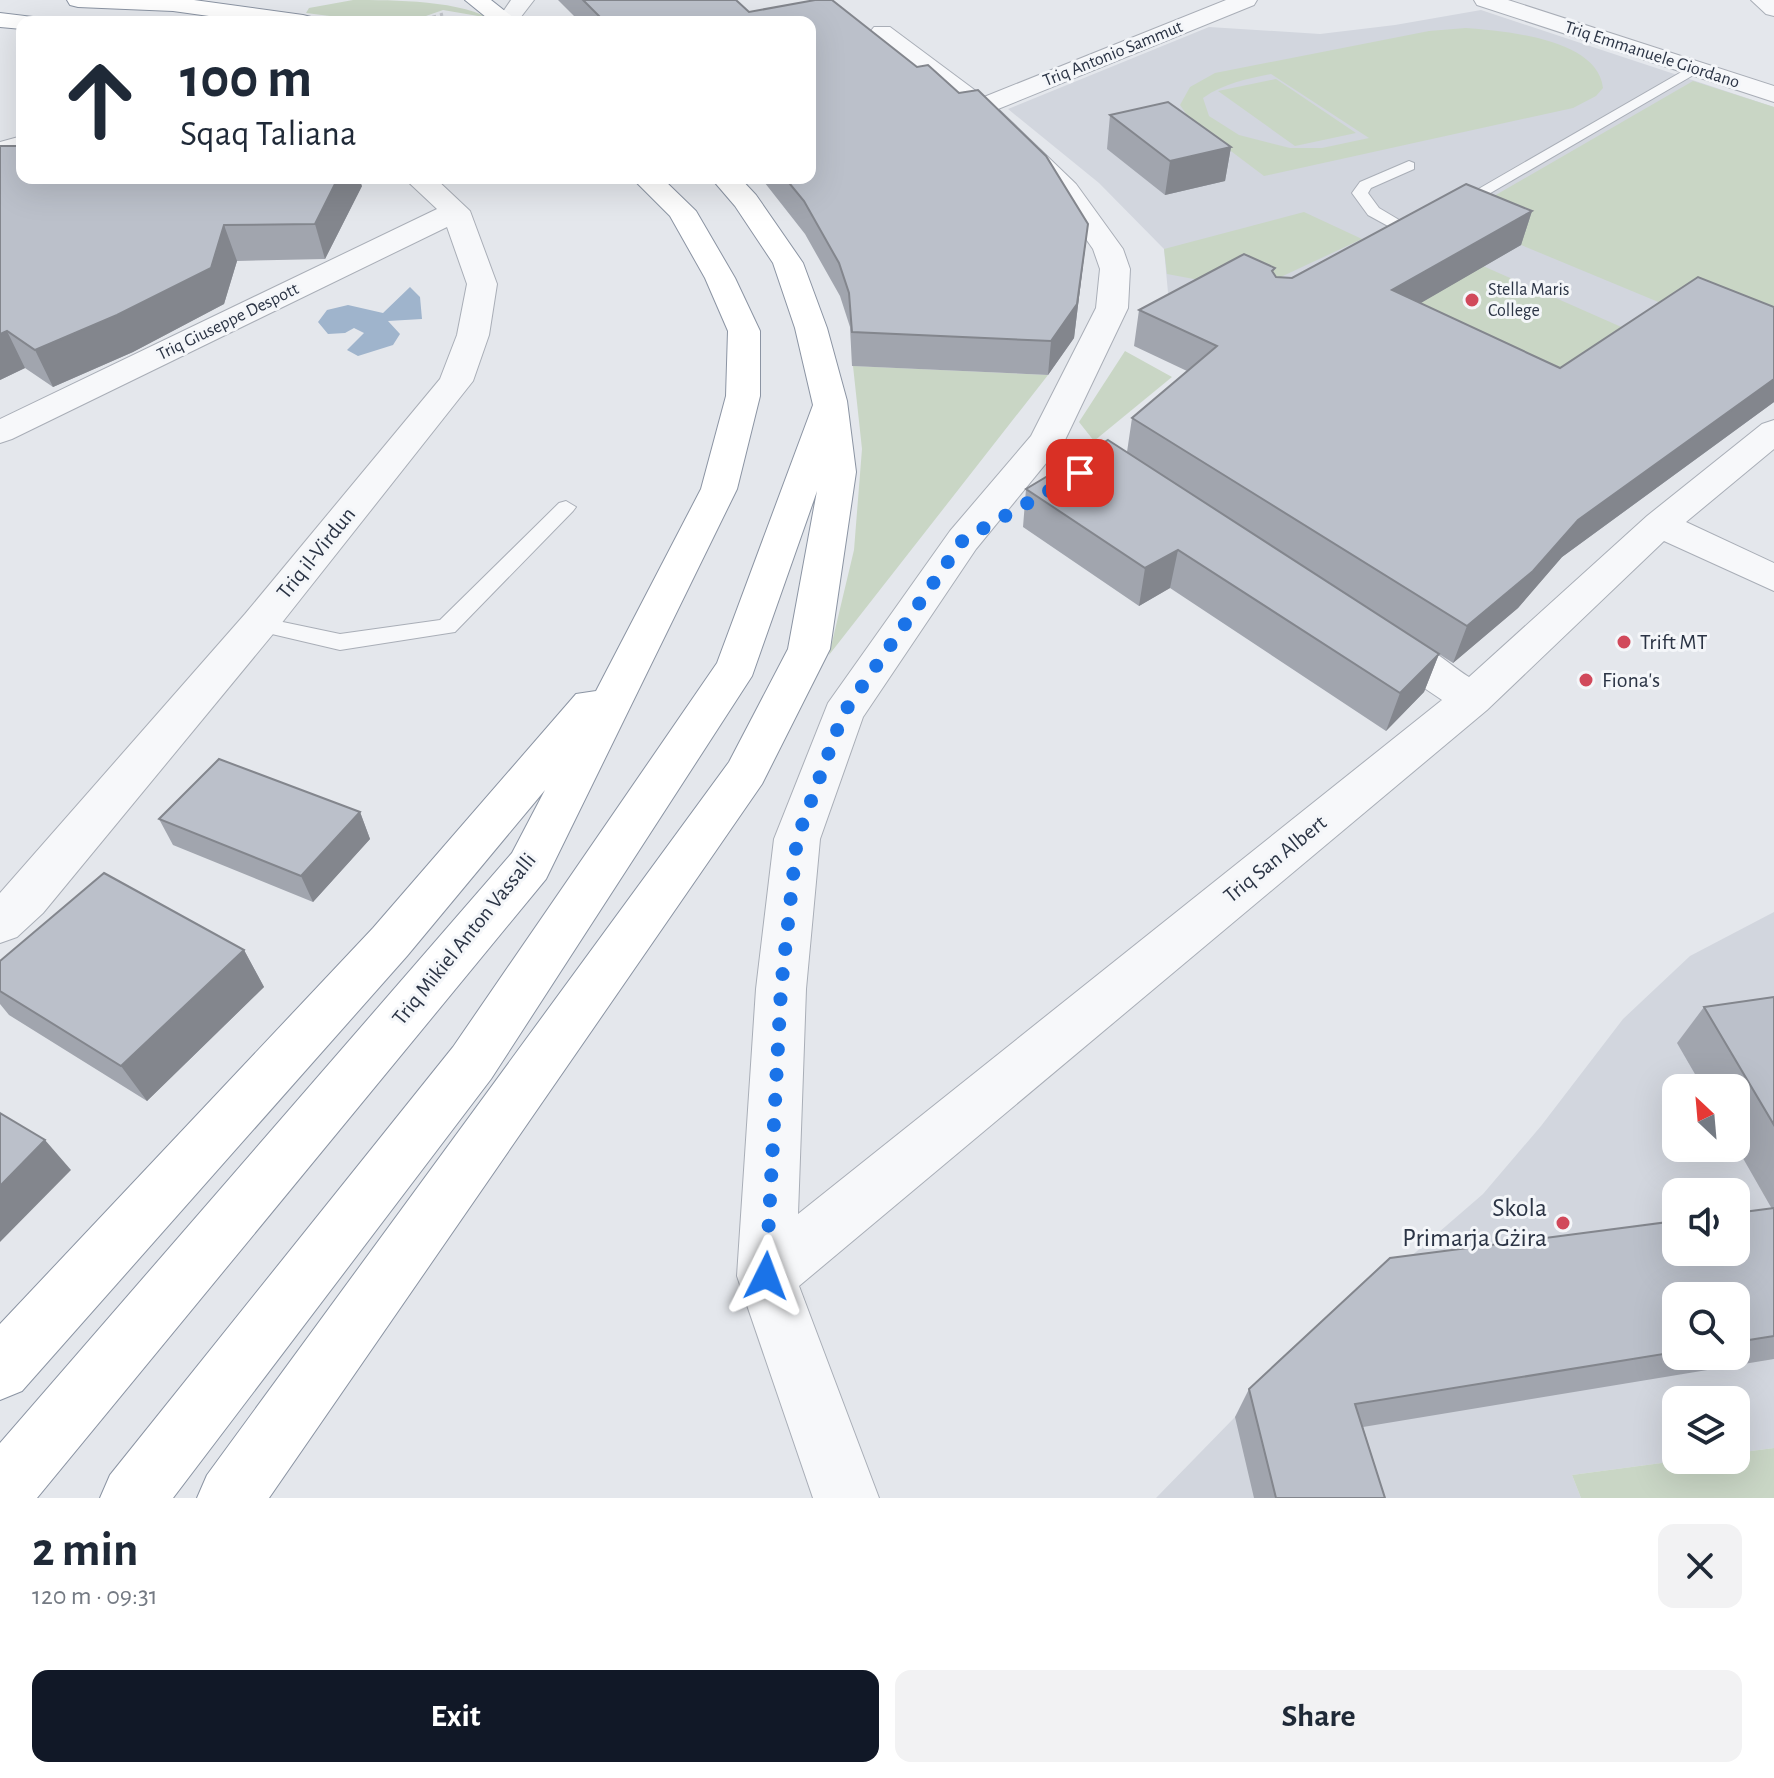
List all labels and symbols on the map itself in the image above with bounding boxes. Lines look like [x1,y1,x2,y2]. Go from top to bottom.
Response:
street label: Triq Antonio Sammut [1041,18,1186,90]
street label: Triq Emmanuele Giordano [1562,18,1742,92]
street label: Triq Giuseppe Despott [154,280,302,364]
place label: Stella Maris College [1488,281,1569,320]
marker: Stella Maris College [1463,291,1481,309]
pin [1046,439,1114,507]
street label: Triq il-Virdun [273,503,359,603]
place label: Trift MT [1640,631,1708,653]
marker: Trift MT [1615,633,1633,651]
place label: Fiona's [1602,669,1660,691]
marker: Fiona's [1577,671,1595,689]
street label: Triq San Albert [1219,811,1331,907]
street label: Triq Mikiel Anton Vassalli [388,849,540,1029]
north arrow [1662,1074,1750,1162]
place label: Skola Primarja Gżira [1402,1195,1547,1251]
marker: Skola Primarja Gżira [1554,1214,1572,1232]
position arrow [724,1234,808,1318]

